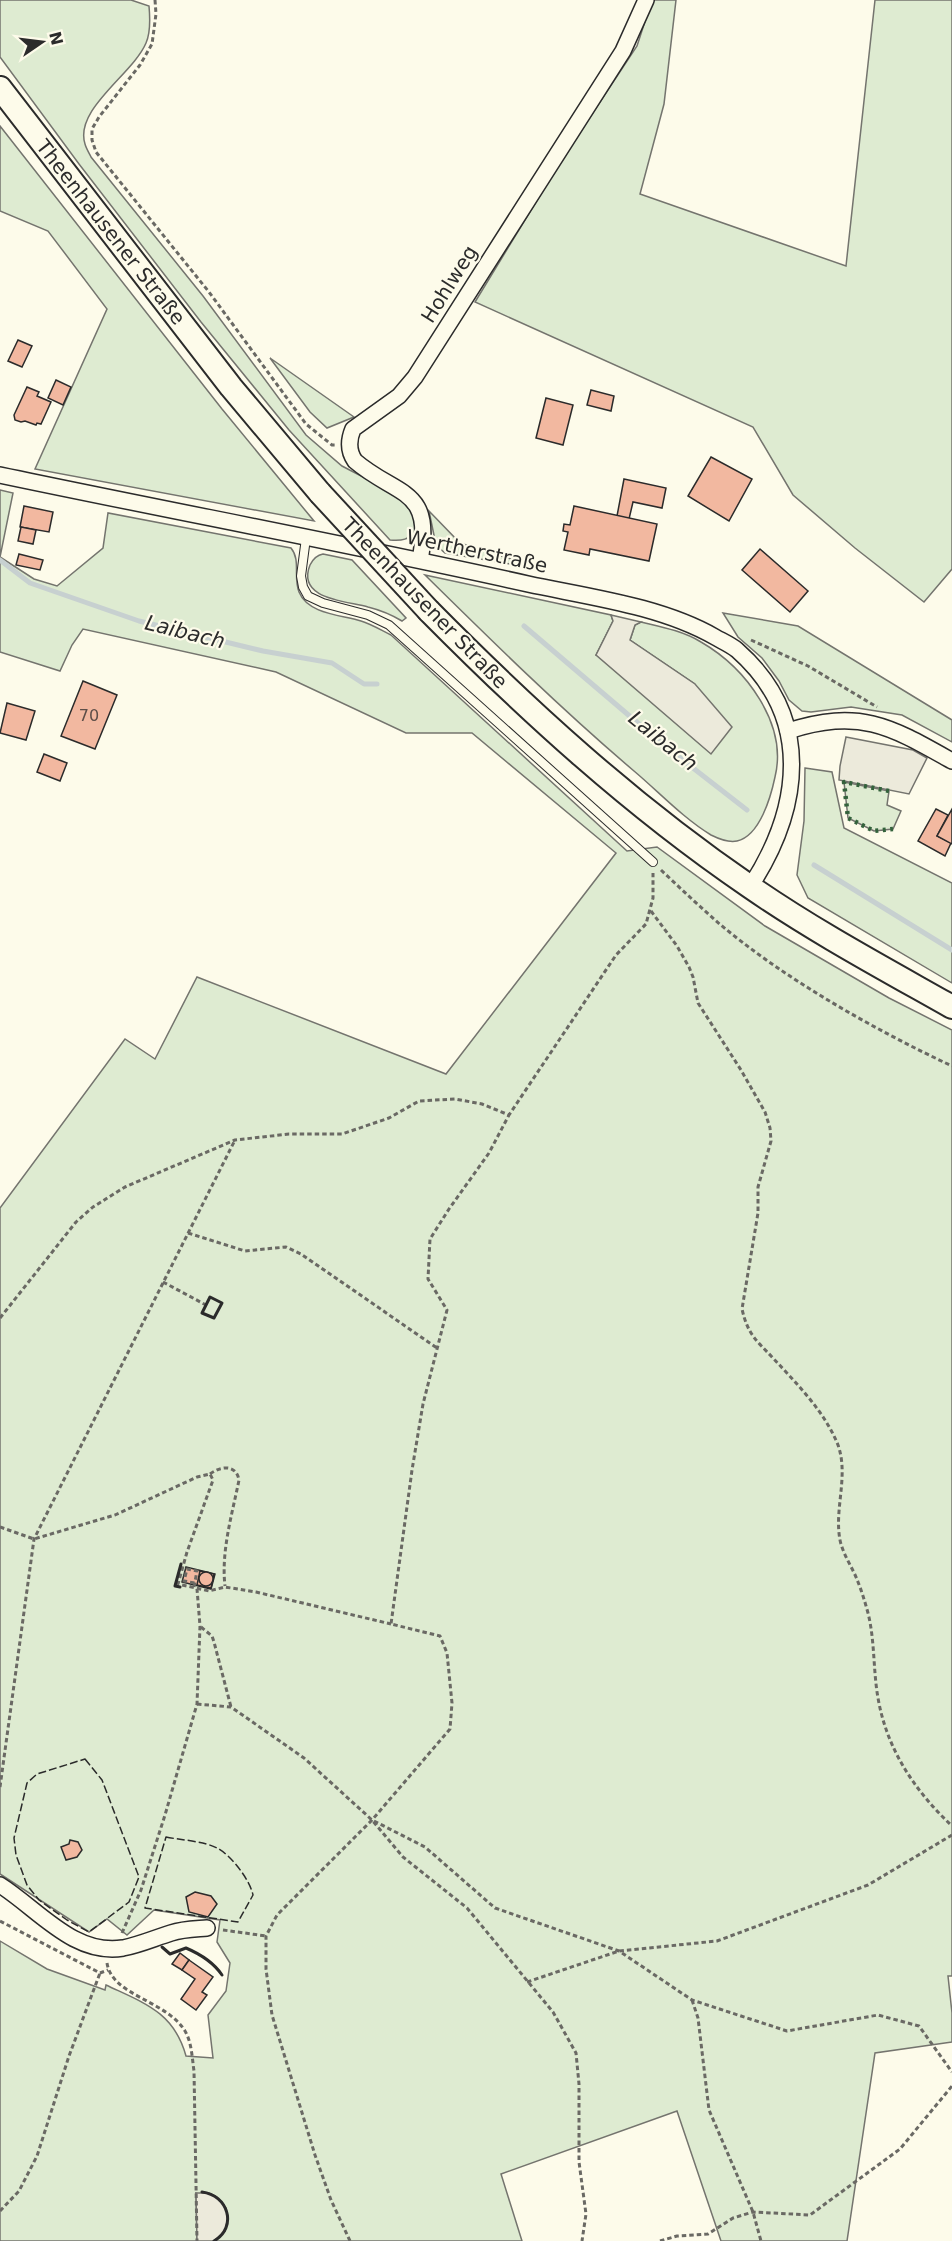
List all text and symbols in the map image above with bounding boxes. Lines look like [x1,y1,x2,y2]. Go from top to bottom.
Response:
north arrow [12,12,72,72]
text: N [45,30,67,47]
street label: Theenhausener Straße [31,134,191,329]
street label: Hohlweg [416,241,482,327]
street label: Theenhausener Straße [336,512,513,693]
street label: Wertherstraße [404,524,550,578]
water label: Laibach [143,611,227,653]
house number: 70 [79,706,99,725]
water label: Laibach [624,706,702,776]

